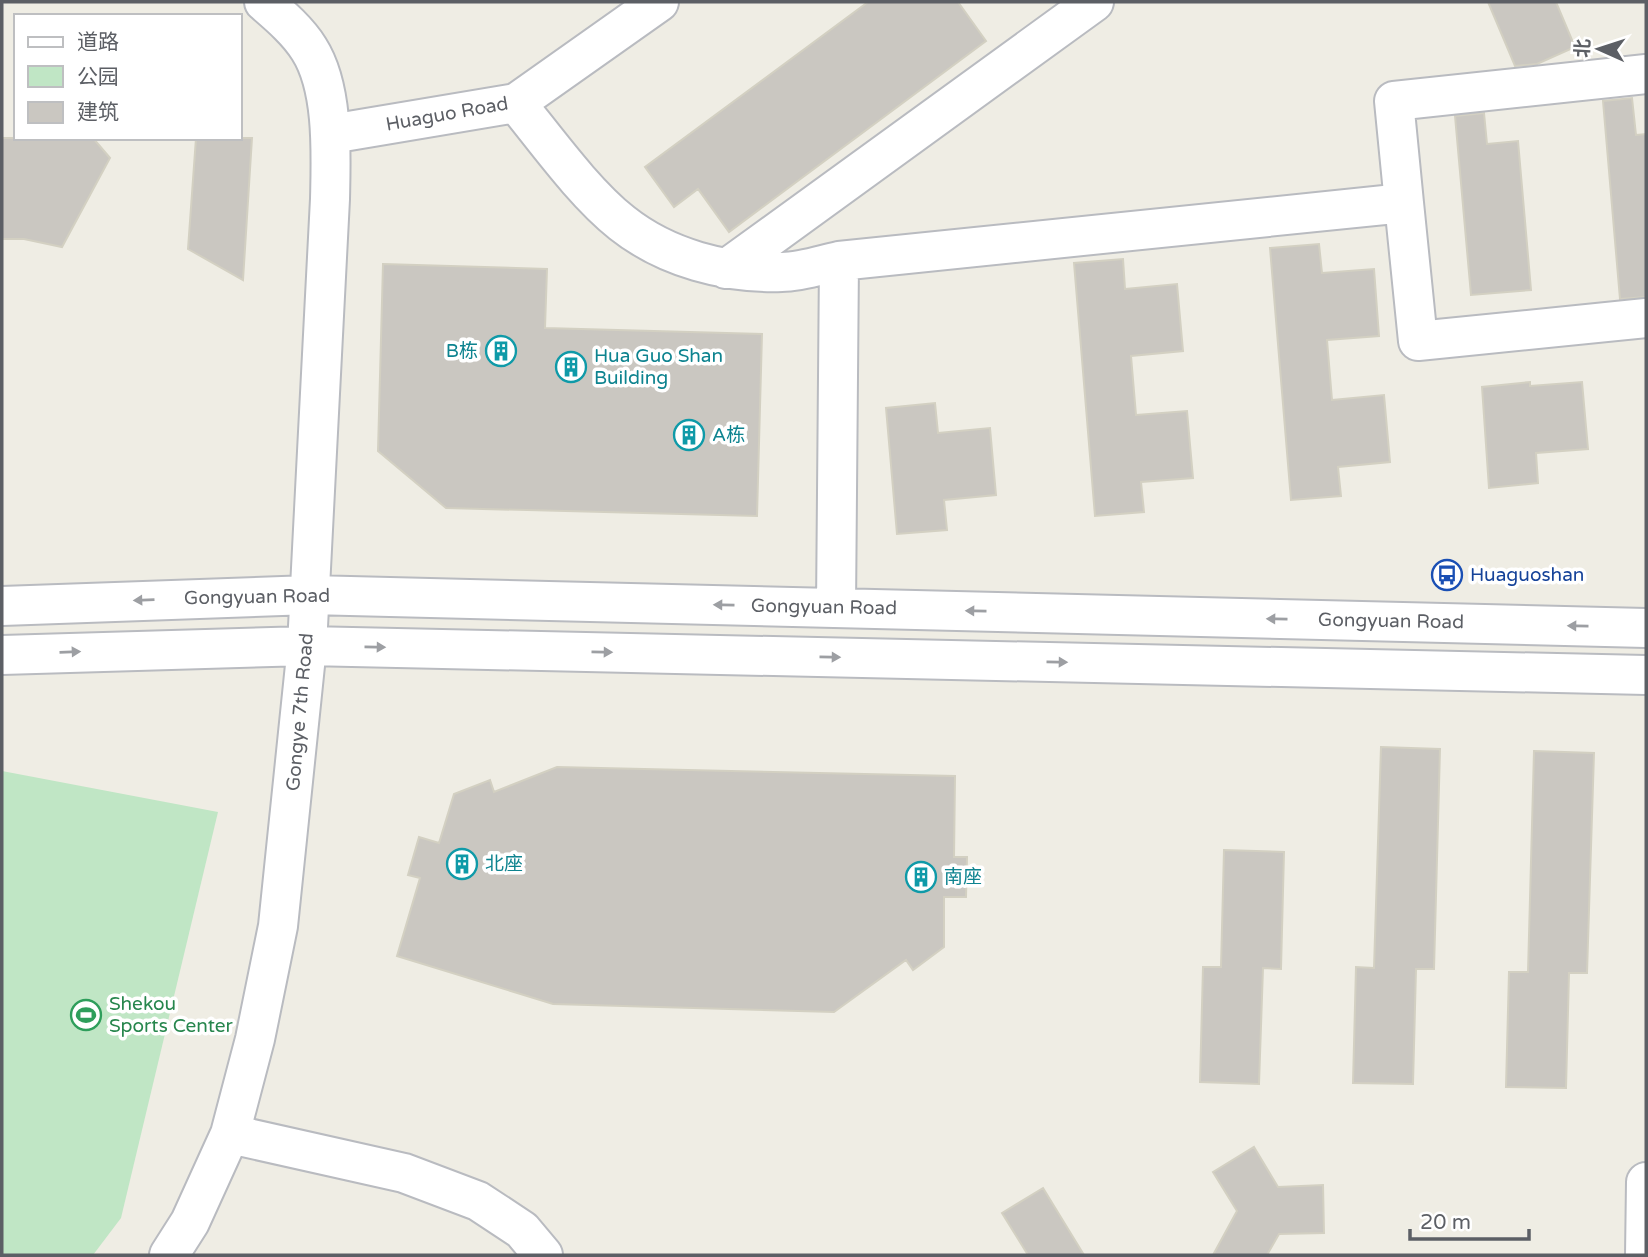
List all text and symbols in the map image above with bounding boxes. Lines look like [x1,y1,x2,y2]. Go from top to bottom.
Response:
legend [14,14,242,140]
north arrow [1564,14,1634,84]
text: 道路 [77,30,119,55]
text: 北 [1572,38,1595,58]
text: 公园 [77,65,119,90]
street label: Huaguo Road [384,92,510,136]
text: 建筑 [77,100,119,125]
building icon: B栋 [484,334,518,368]
place label: B栋 [446,340,478,362]
place label: Hua Guo Shan Building [594,345,723,389]
building icon: Hua Guo Shan Building [554,350,588,384]
building icon: A栋 [672,418,706,452]
place label: A栋 [712,424,745,446]
bus stop icon: Huaguoshan [1430,558,1464,592]
place label: Huaguoshan [1470,564,1584,586]
street label: Gongyuan Road [184,585,330,609]
one-way arrow [133,595,155,606]
street label: Gongyuan Road [751,595,897,619]
one-way arrow [713,599,735,611]
one-way arrow [965,605,987,617]
street label: Gongyuan Road [1318,609,1464,633]
one-way arrow [1266,613,1288,624]
one-way arrow [1567,620,1589,632]
street label: Gongye 7th Road [282,632,318,792]
one-way arrow [364,641,386,653]
one-way arrow [592,646,614,658]
one-way arrow [59,647,81,658]
one-way arrow [819,651,841,663]
one-way arrow [1047,656,1069,668]
building icon: 北座 [445,847,479,881]
place label: 北座 [485,853,523,875]
building icon: 南座 [904,860,938,894]
place label: 南座 [944,866,982,888]
place label: Shekou Sports Center [109,993,234,1037]
sports icon: Shekou Sports Center [69,998,103,1032]
scale bar [1410,1198,1529,1242]
text: 20 m [1420,1210,1471,1235]

